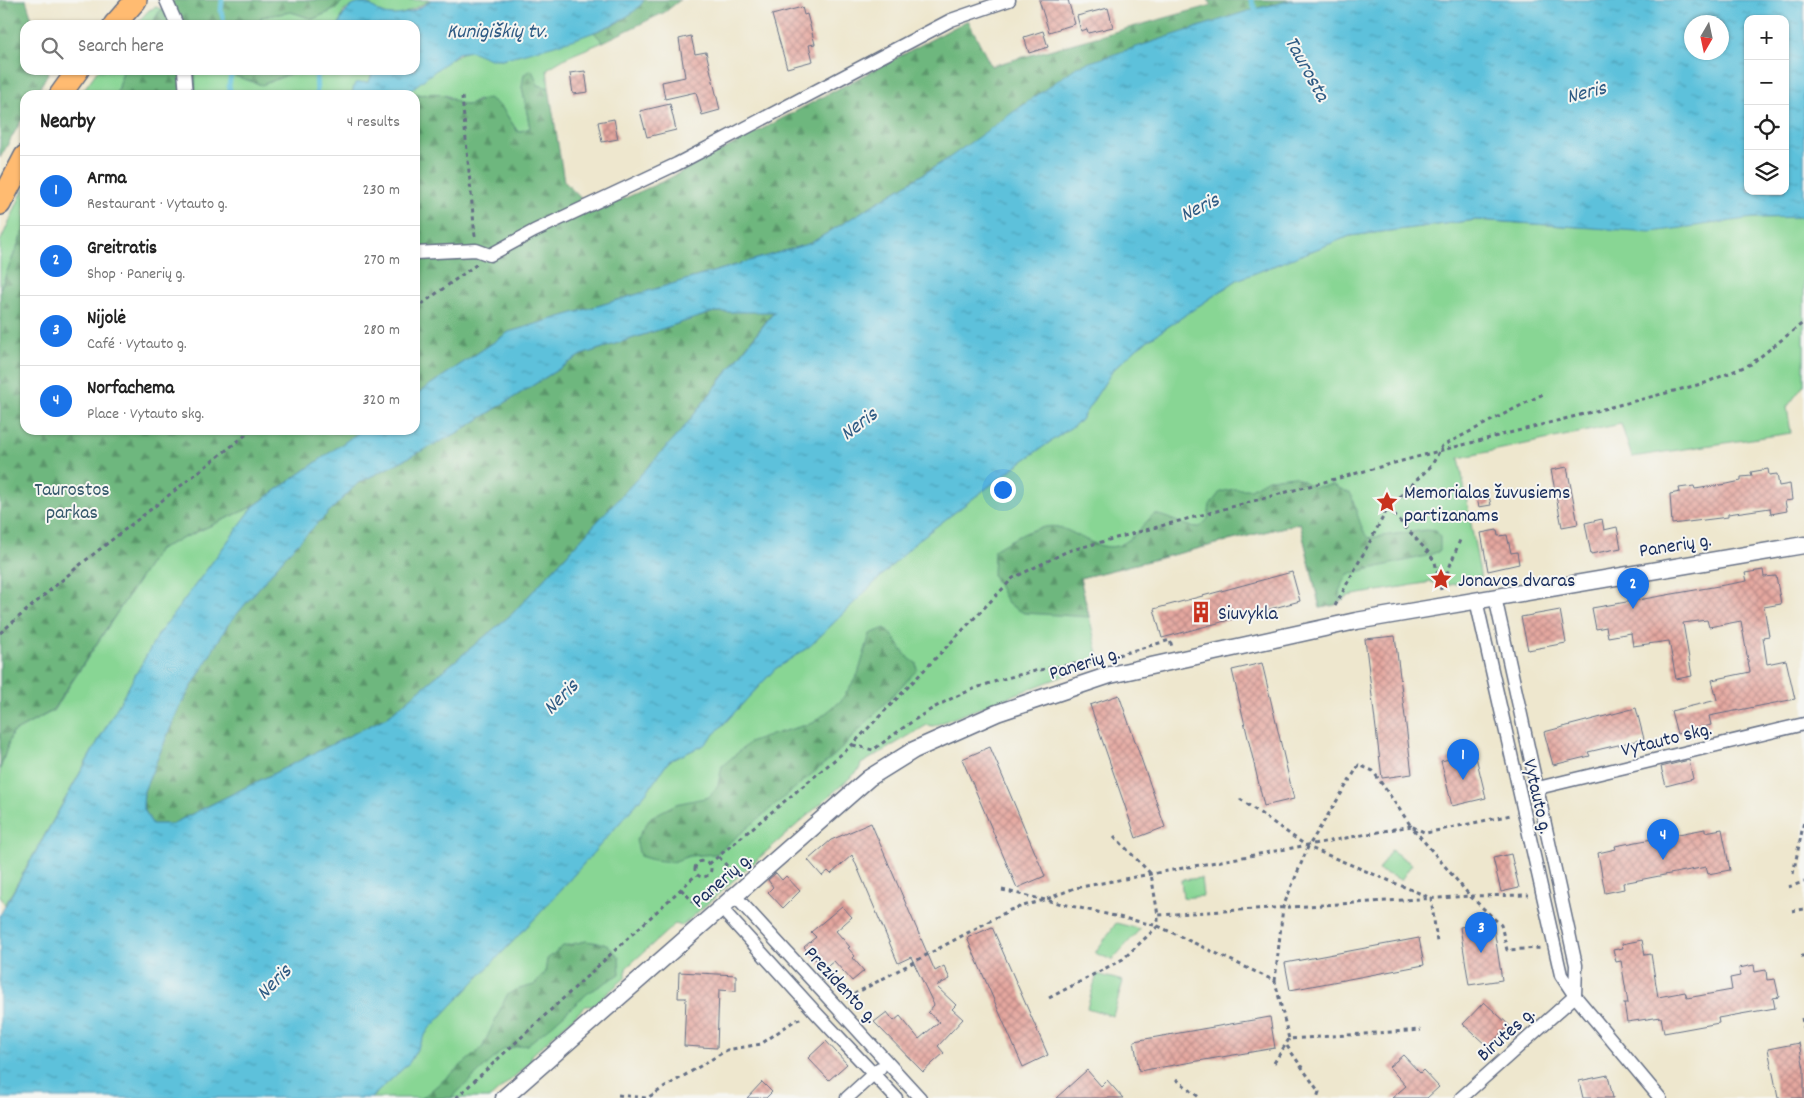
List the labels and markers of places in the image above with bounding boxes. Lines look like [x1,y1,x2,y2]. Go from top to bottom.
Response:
place label: Memorialas žuvusiems partizanams [1404,480,1570,531]
place icon: Memorialas žuvusiems partizanams [1374,489,1400,515]
place icon: Jonavos dvaras [1428,566,1454,592]
place label: Jonavos dvaras [1458,568,1575,596]
pin: 2 [1617,568,1649,609]
building icon: Siuvykla [1188,599,1214,625]
place label: Siuvykla [1218,601,1279,629]
pin: 1 [1447,739,1479,780]
pin: 4 [1647,819,1679,860]
pin: 3 [1465,912,1497,953]

